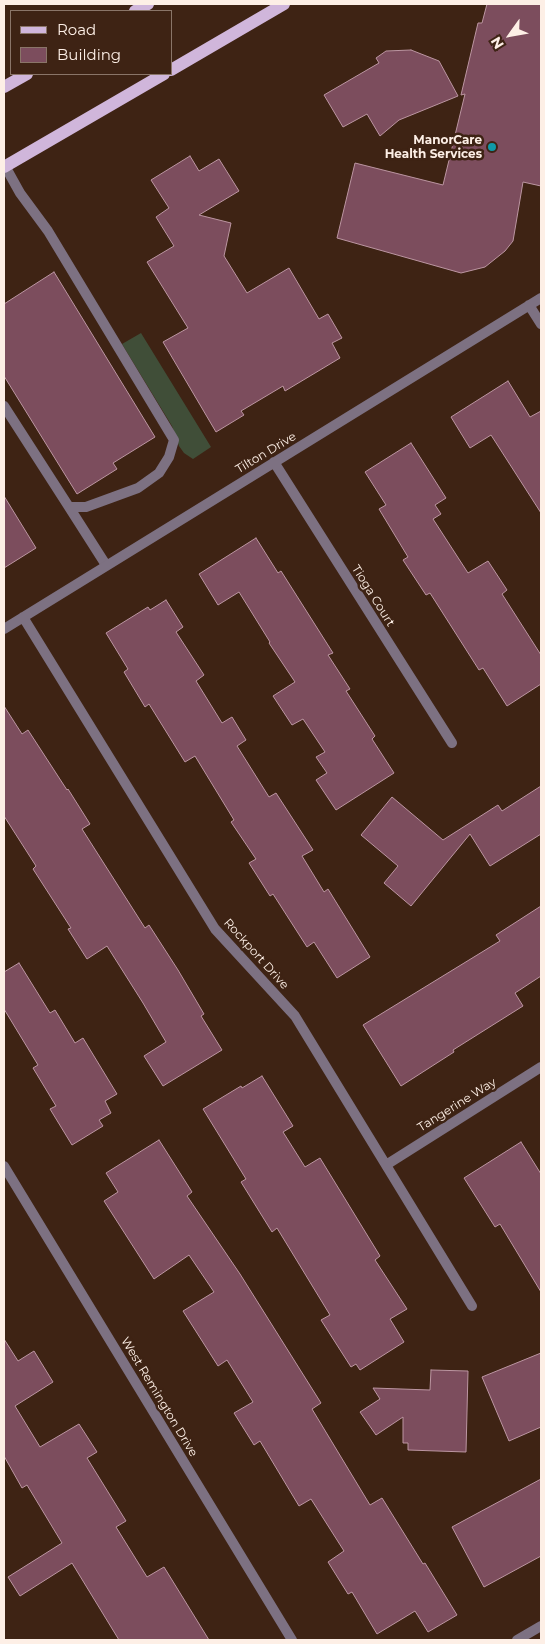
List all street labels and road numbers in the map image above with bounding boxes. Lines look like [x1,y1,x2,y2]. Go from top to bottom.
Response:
street label: Tilton Drive [233,429,299,477]
street label: Tioga Court [348,563,398,629]
street label: Rockport Drive [221,916,291,992]
street label: Tangerine Way [415,1075,499,1135]
street label: West Remington Drive [118,1335,200,1459]

